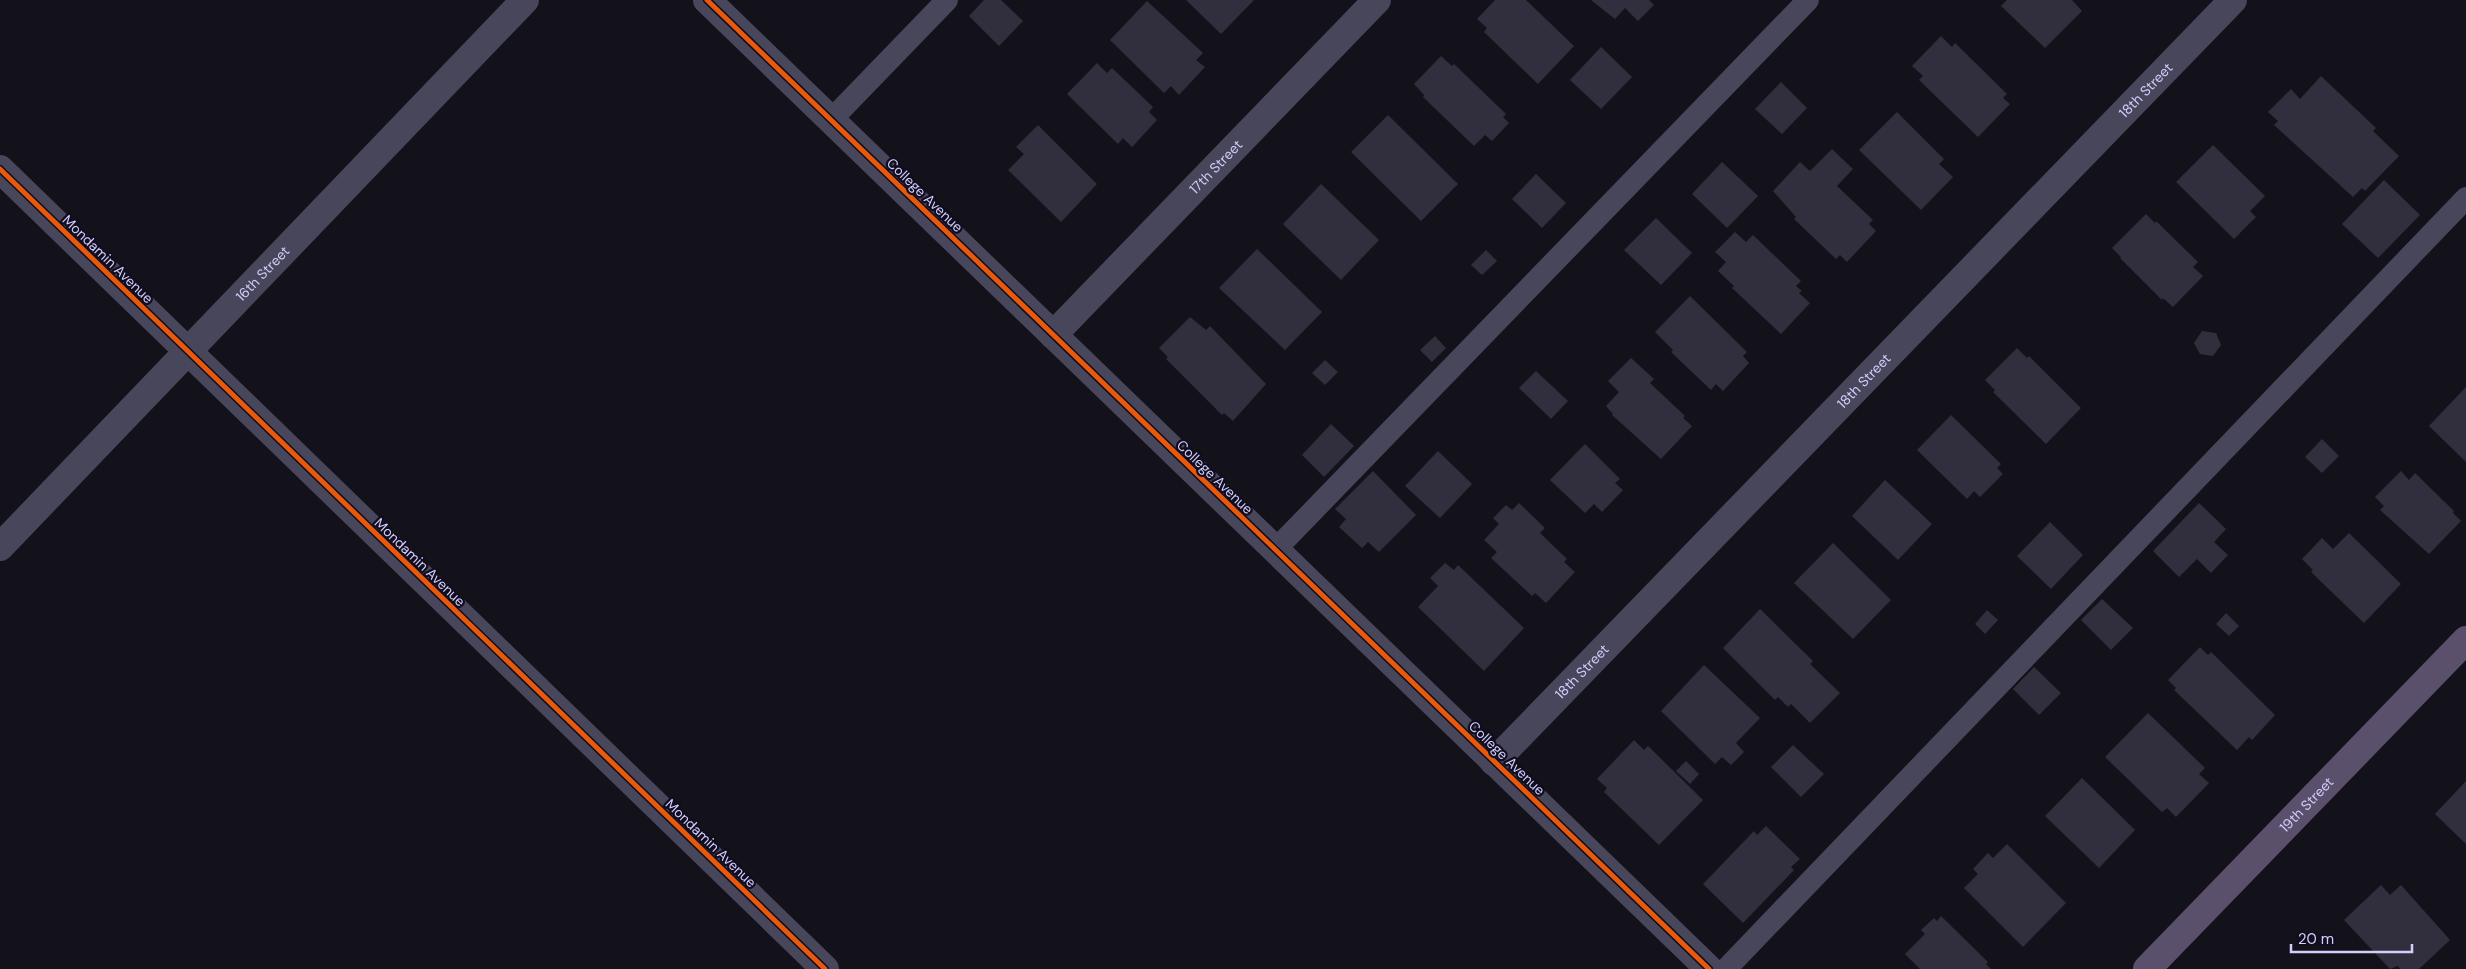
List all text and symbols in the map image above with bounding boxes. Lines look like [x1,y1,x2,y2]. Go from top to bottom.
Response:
street label: 18th Street [2115,59,2176,121]
street label: 17th Street [1185,136,1246,198]
street label: College Avenue [883,154,967,236]
street label: Mondamin Avenue [59,211,157,307]
street label: 16th Street [232,242,293,305]
street label: 18th Street [1833,349,1894,412]
street label: College Avenue [1173,436,1257,518]
street label: Mondamin Avenue [371,514,469,610]
street label: 18th Street [1551,640,1613,703]
street label: College Avenue [1465,717,1549,799]
street label: 19th Street [2276,773,2337,836]
street label: Mondamin Avenue [662,795,760,891]
scale bar [2291,922,2412,954]
text: 20 m [2298,929,2334,949]

